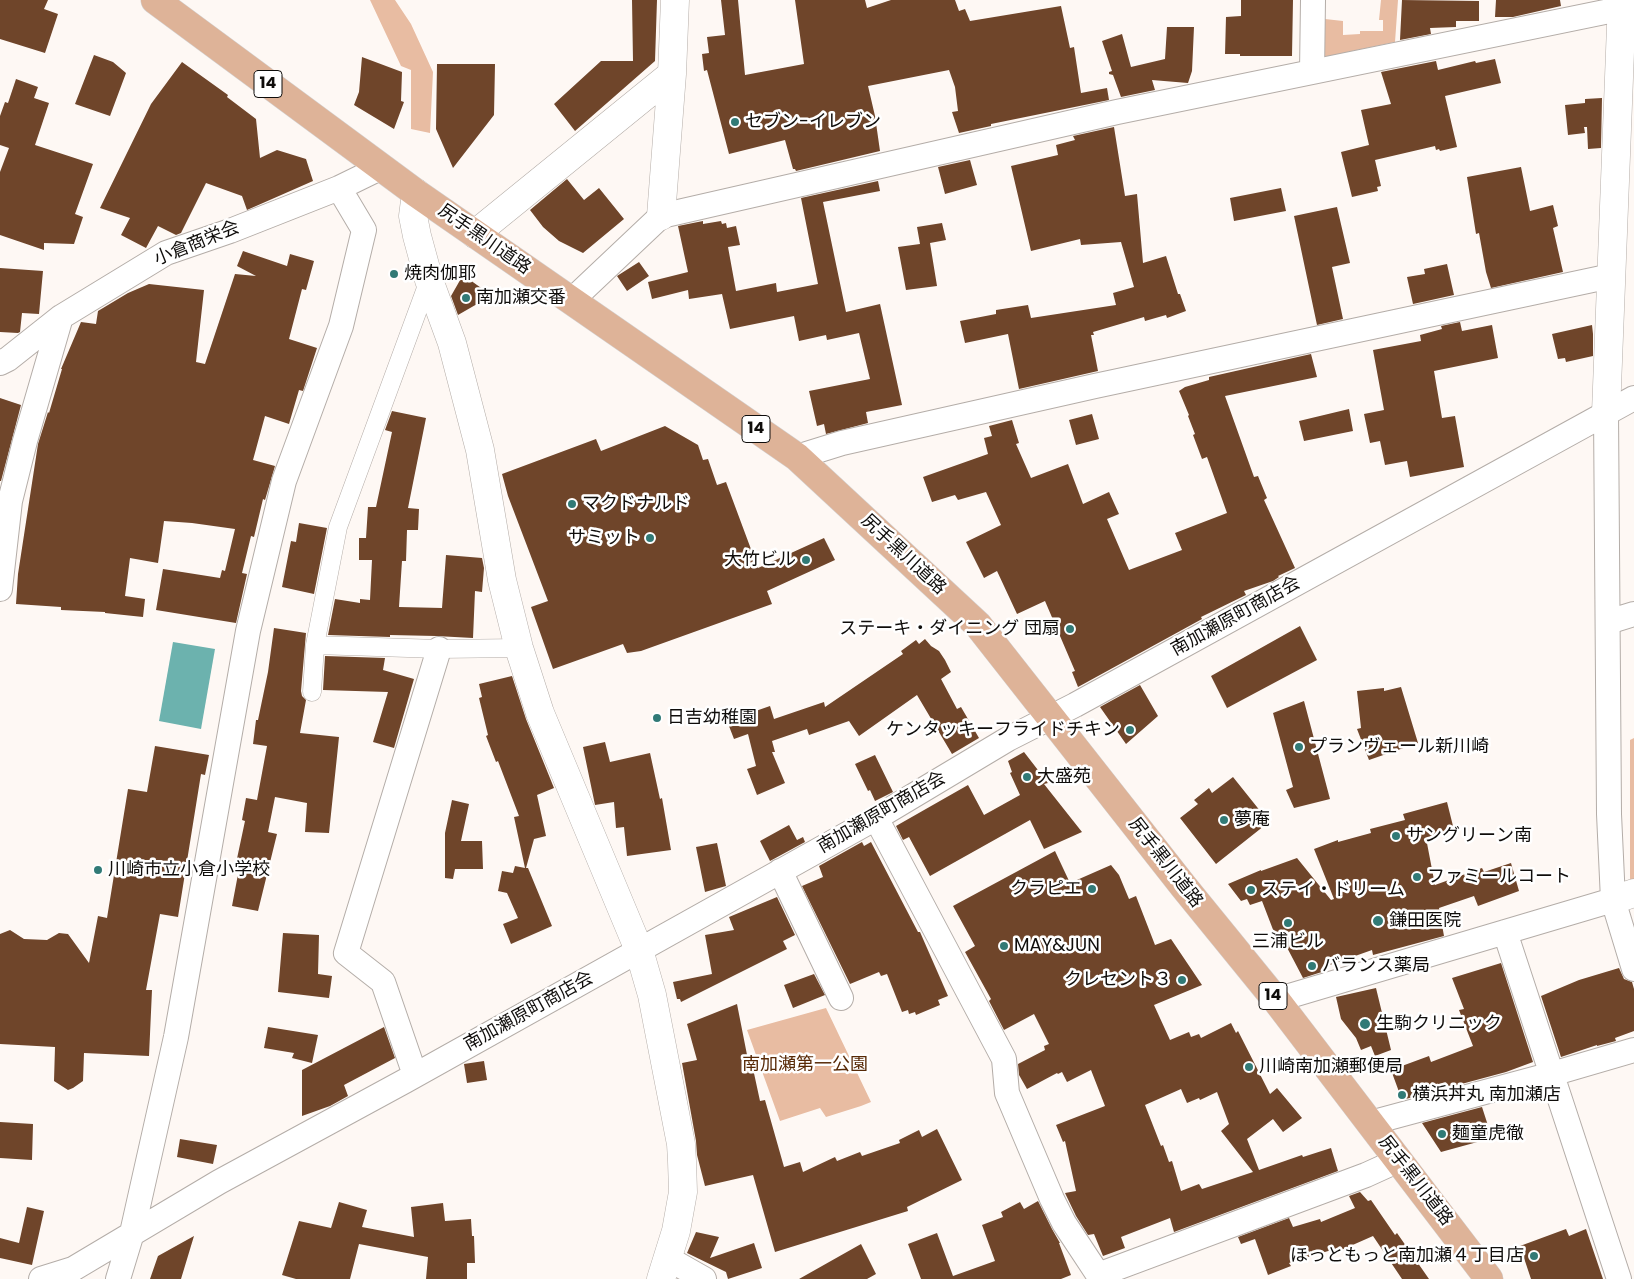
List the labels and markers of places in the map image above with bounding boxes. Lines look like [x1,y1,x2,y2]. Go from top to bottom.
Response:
place label: セブン-イレブン [745,111,881,133]
marker: セブン-イレブン [729,116,741,128]
place label: 焼肉伽耶 [404,263,476,285]
marker: 焼肉伽耶 [388,268,400,280]
place label: 南加瀬交番 [476,287,566,309]
marker: 南加瀬交番 [460,292,472,304]
place label: マクドナルド [582,493,690,515]
marker: マクドナルド [566,498,578,510]
place label: サミット [568,527,640,549]
marker: サミット [644,532,656,544]
place label: 大竹ビル [724,549,796,571]
marker: 大竹ビル [800,554,812,566]
place label: ステーキ・ダイニング 団扇 [839,618,1060,640]
marker: ステーキ・ダイニング 団扇 [1064,623,1076,635]
place label: 日吉幼稚園 [667,707,757,729]
marker: 日吉幼稚園 [651,712,663,724]
place label: ケンタッキーフライドチキン [886,719,1120,741]
marker: ケンタッキーフライドチキン [1124,724,1136,736]
place label: プランヴェール新川崎 [1309,736,1489,758]
marker: プランヴェール新川崎 [1293,741,1305,753]
place label: 大盛苑 [1037,766,1091,788]
marker: 大盛苑 [1021,771,1033,783]
place label: 夢庵 [1234,809,1270,831]
marker: 夢庵 [1218,814,1230,826]
place label: サングリーン南 [1406,825,1532,847]
marker: サングリーン南 [1390,830,1402,842]
place label: 川崎市立小倉小学校 [108,859,270,881]
marker: 川崎市立小倉小学校 [92,864,104,876]
place label: ファミールコート [1427,866,1571,888]
marker: ファミールコート [1411,871,1423,883]
place label: クラピエ [1010,878,1082,900]
place label: ステイ・ドリーム [1261,879,1405,901]
marker: クラピエ [1086,883,1098,895]
marker: ステイ・ドリーム [1245,884,1257,896]
place label: 鎌田医院 [1389,910,1461,932]
marker: 鎌田医院 [1371,914,1385,928]
marker: 三浦ビル [1282,917,1294,929]
place label: 三浦ビル [1252,931,1324,953]
place label: MAY&JUN [1014,935,1100,957]
marker: MAY&JUN [998,940,1010,952]
place label: バランス薬局 [1322,955,1430,977]
marker: バランス薬局 [1306,960,1318,972]
place label: クレセント３ [1064,969,1172,991]
marker: クレセント３ [1176,974,1188,986]
place label: 生駒クリニック [1376,1013,1502,1035]
marker: 生駒クリニック [1358,1017,1372,1031]
place label: 川崎南加瀬郵便局 [1259,1056,1403,1078]
marker: 川崎南加瀬郵便局 [1243,1061,1255,1073]
place label: 横浜丼丸 南加瀬店 [1412,1084,1561,1106]
marker: 横浜丼丸 南加瀬店 [1396,1089,1408,1101]
place label: 麺童虎徹 [1452,1123,1524,1145]
marker: 麺童虎徹 [1436,1128,1448,1140]
place label: ほっともっと南加瀬４丁目店 [1290,1245,1524,1267]
marker: ほっともっと南加瀬４丁目店 [1528,1250,1540,1262]

